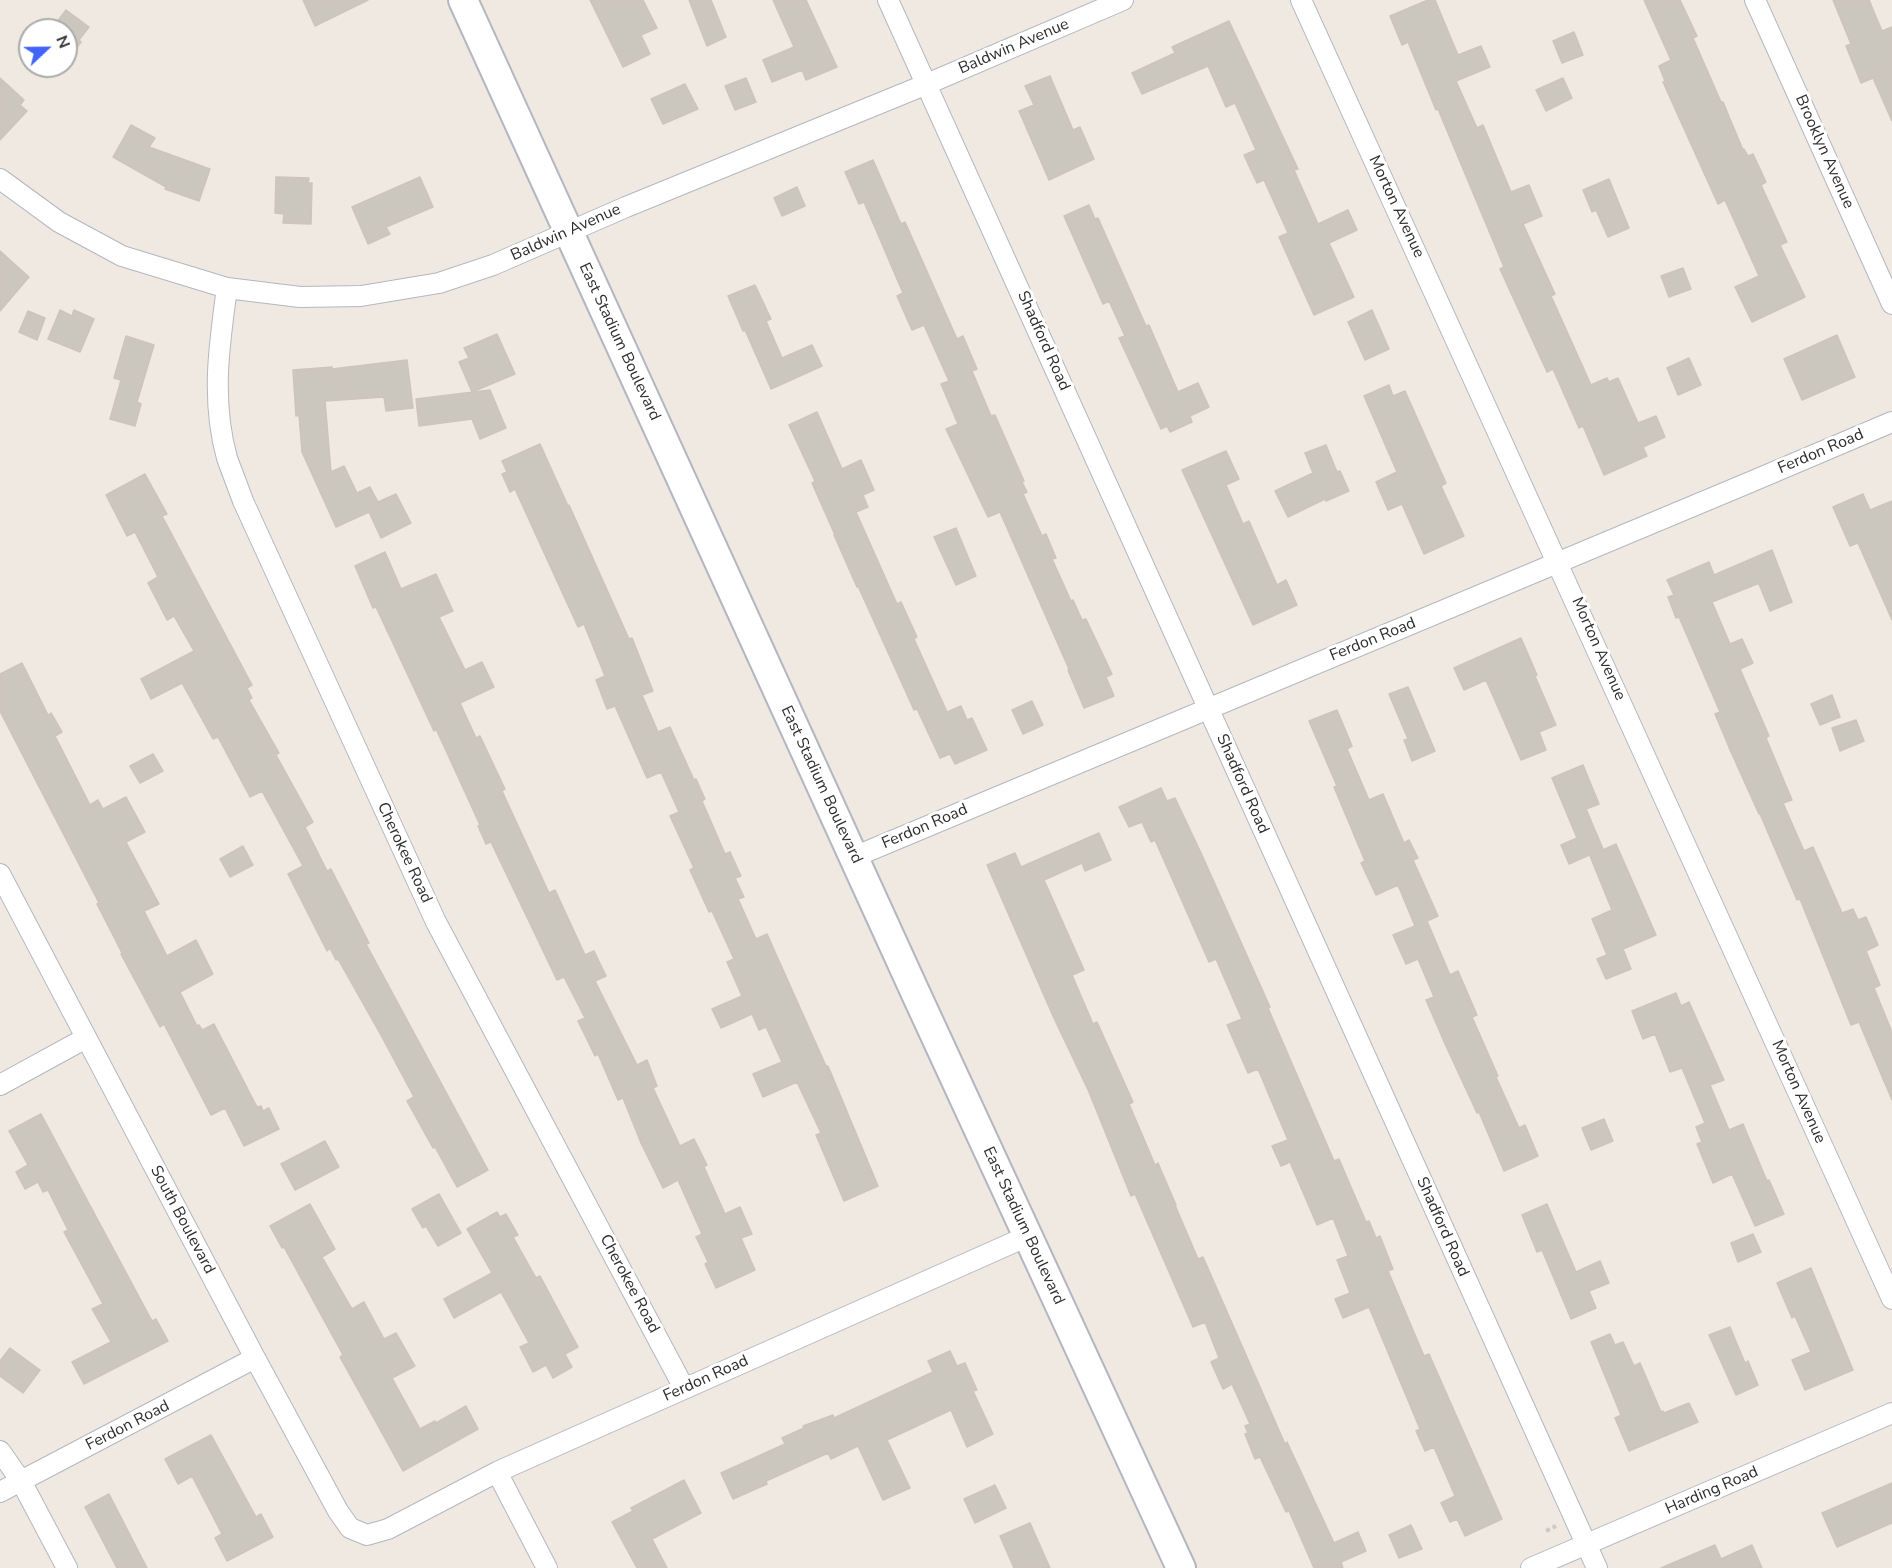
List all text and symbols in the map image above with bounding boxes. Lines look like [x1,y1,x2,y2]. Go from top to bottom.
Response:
street label: Baldwin Avenue [956,15,1072,79]
north arrow [18,18,78,78]
text: N [50,32,75,52]
street label: Brooklyn Avenue [1790,92,1858,212]
street label: Morton Avenue [1364,153,1428,261]
street label: Baldwin Avenue [508,200,624,266]
street label: East Stadium Boulevard [574,260,664,424]
street label: Shadford Road [1012,288,1074,394]
street label: Ferdon Road [1775,425,1867,479]
street label: Morton Avenue [1567,594,1629,704]
street label: Ferdon Road [1327,614,1419,666]
street label: East Stadium Boulevard [776,703,866,867]
street label: Shadford Road [1211,731,1273,837]
street label: Cherokee Road [372,800,436,906]
street label: Ferdon Road [879,800,971,854]
street label: Morton Avenue [1767,1037,1829,1147]
street label: East Stadium Boulevard [978,1144,1068,1308]
street label: South Boulevard [145,1163,219,1277]
street label: Shadford Road [1411,1174,1473,1280]
street label: Cherokee Road [595,1231,663,1337]
street label: Ferdon Road [660,1352,752,1406]
street label: Ferdon Road [83,1397,173,1455]
street label: Harding Road [1663,1463,1761,1519]

